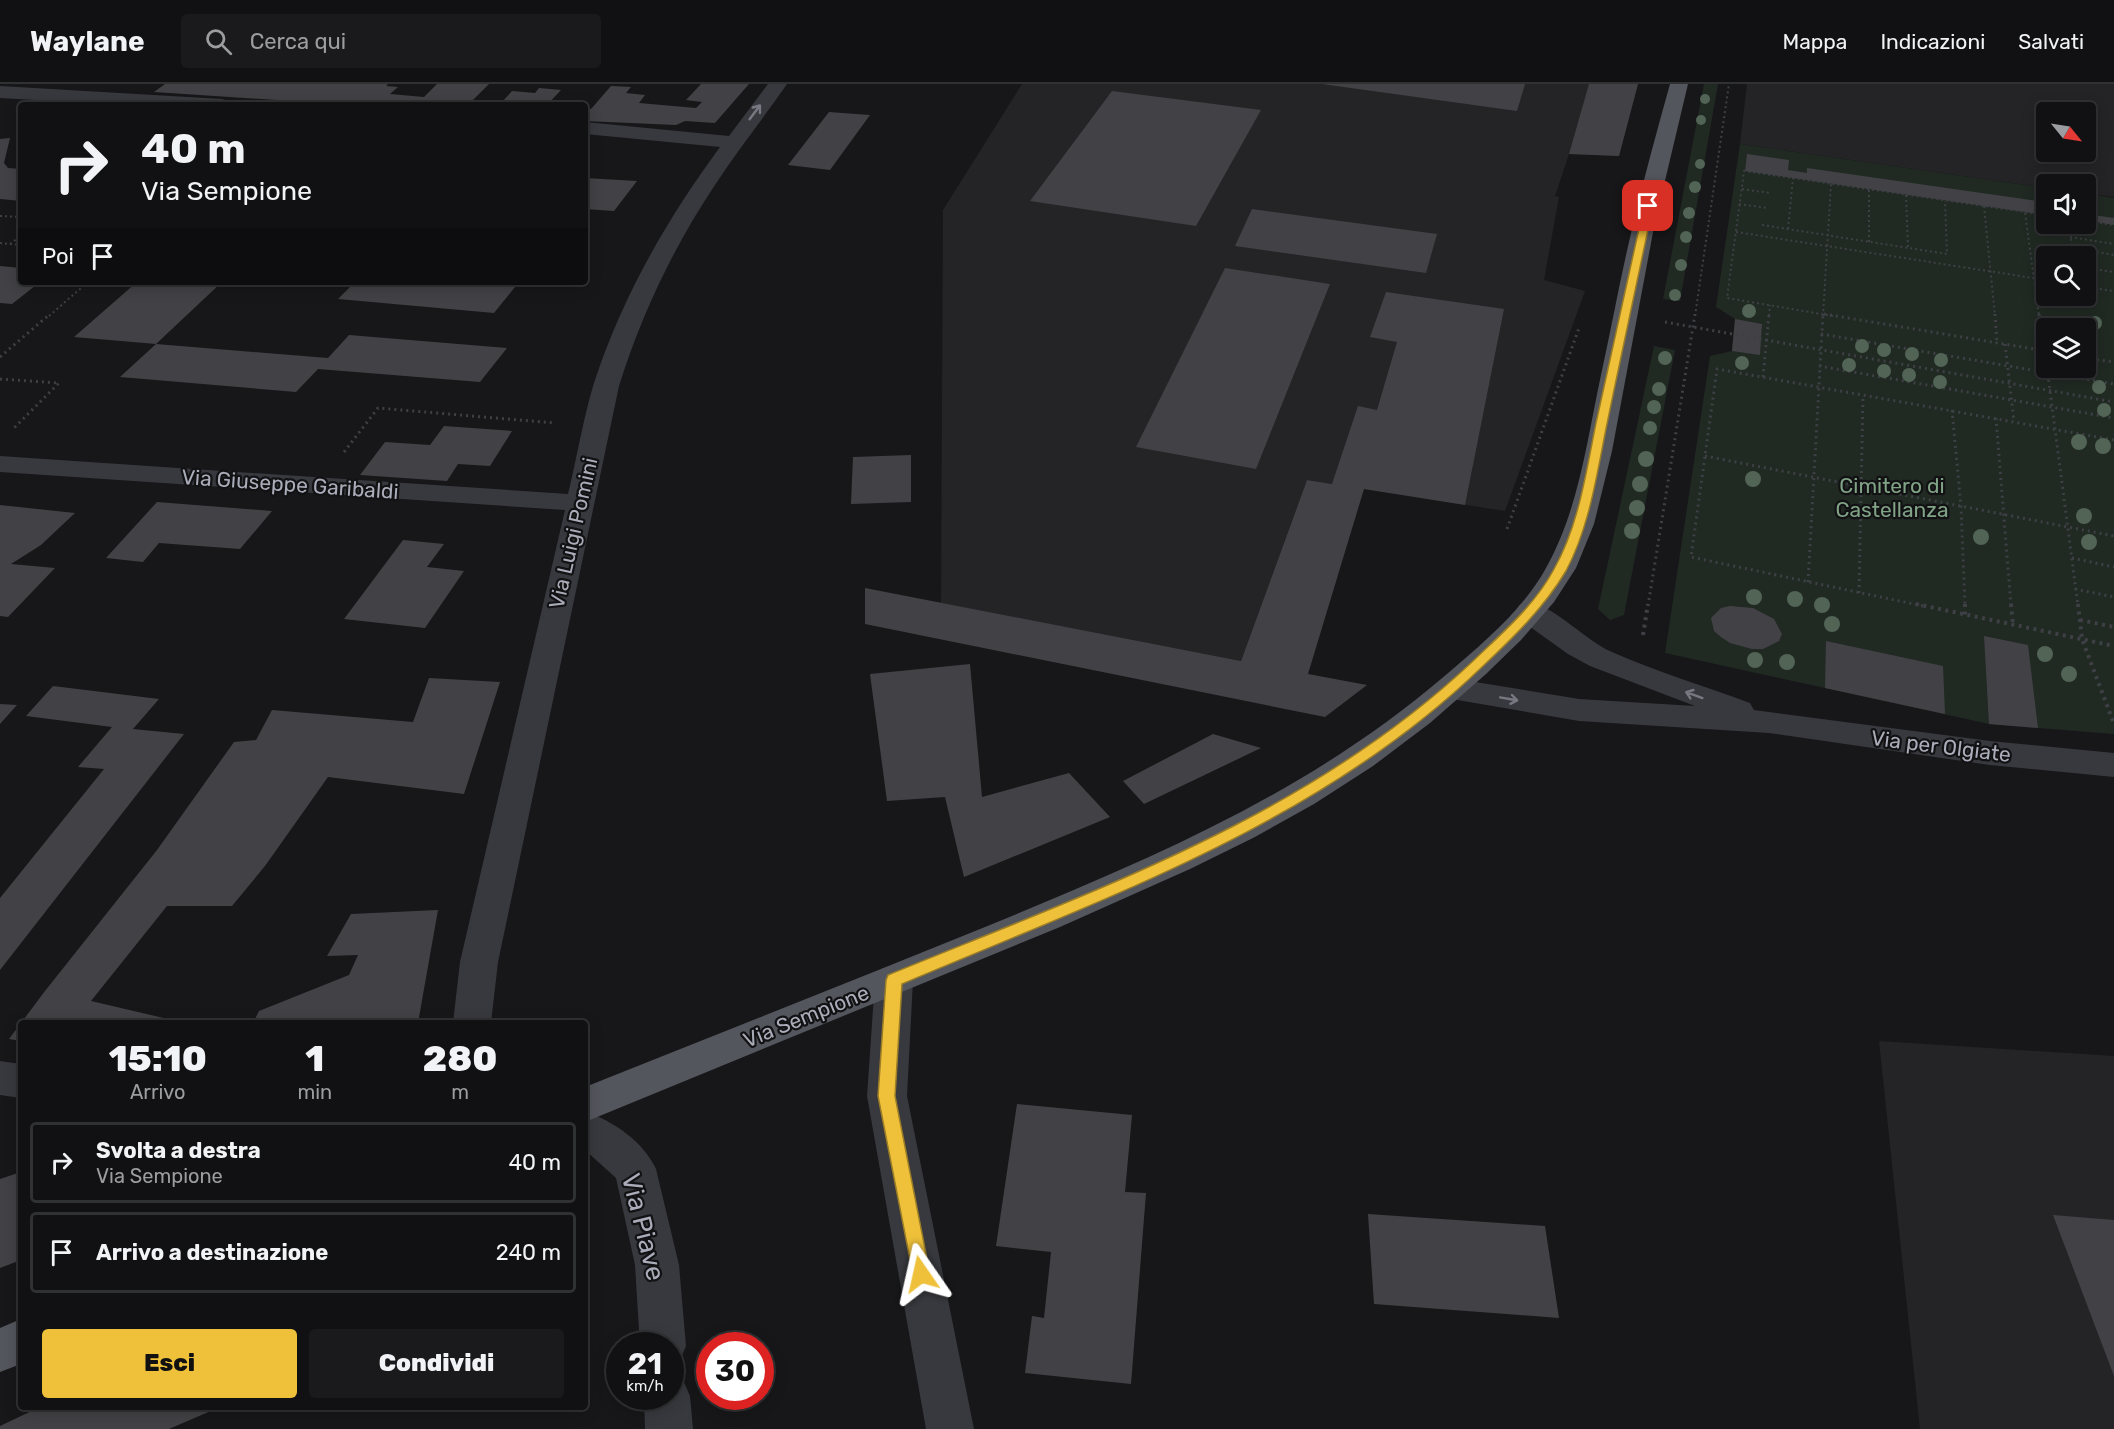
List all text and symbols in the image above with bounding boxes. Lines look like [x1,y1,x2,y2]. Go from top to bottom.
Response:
search box [181,14,601,68]
text: Waylane [30,25,145,58]
icon: search [202,25,235,58]
text: Cerca qui [250,28,346,55]
text: Mappa [1782,29,1847,54]
text: Indicazioni [1880,29,1985,54]
text: Salvati [2018,29,2084,54]
north arrow [2036,102,2096,162]
map controls [2036,102,2096,378]
one-way arrow [748,105,761,121]
text: 40 m [141,124,246,174]
icon: right [42,126,120,204]
button: sound [2036,174,2096,234]
text: Via Sempione [141,175,312,207]
pin [1622,180,1673,231]
icon: arrive [1631,189,1664,222]
icon: arrive [86,240,119,273]
text: Poi [42,243,74,270]
button: search [2036,246,2096,306]
button: layers [2036,318,2096,378]
street label: Via Luigi Pomini [543,455,603,611]
street label: Via Giuseppe Garibaldi [181,464,399,504]
park label: Cimitero di Castellanza [1835,473,1949,522]
one-way arrow [1685,688,1704,699]
one-way arrow [1499,694,1518,705]
street label: Via per Olgiate [1870,725,2012,767]
street label: Via Sempione [740,979,872,1053]
text: 15:10 [109,1037,207,1080]
text: 1 [305,1037,324,1080]
text: 280 [423,1037,497,1080]
text: Arrivo [130,1080,186,1104]
text: min [297,1080,332,1104]
text: m [451,1080,469,1104]
text: Svolta a destra [96,1137,261,1164]
icon: right [45,1146,78,1179]
text: 40 m [508,1149,561,1176]
text: Via Sempione [96,1164,223,1188]
street label: Via Piave [615,1170,671,1284]
icon: arrive [45,1236,78,1269]
text: Arrivo a destinazione [96,1239,328,1266]
text: 240 m [496,1239,561,1266]
position arrow [889,1242,953,1306]
button: Esci [42,1329,297,1398]
button: Condividi [309,1329,564,1398]
speed limit sign: 30 [696,1332,774,1410]
text: 21 [628,1346,662,1382]
text: km/h [626,1377,664,1395]

